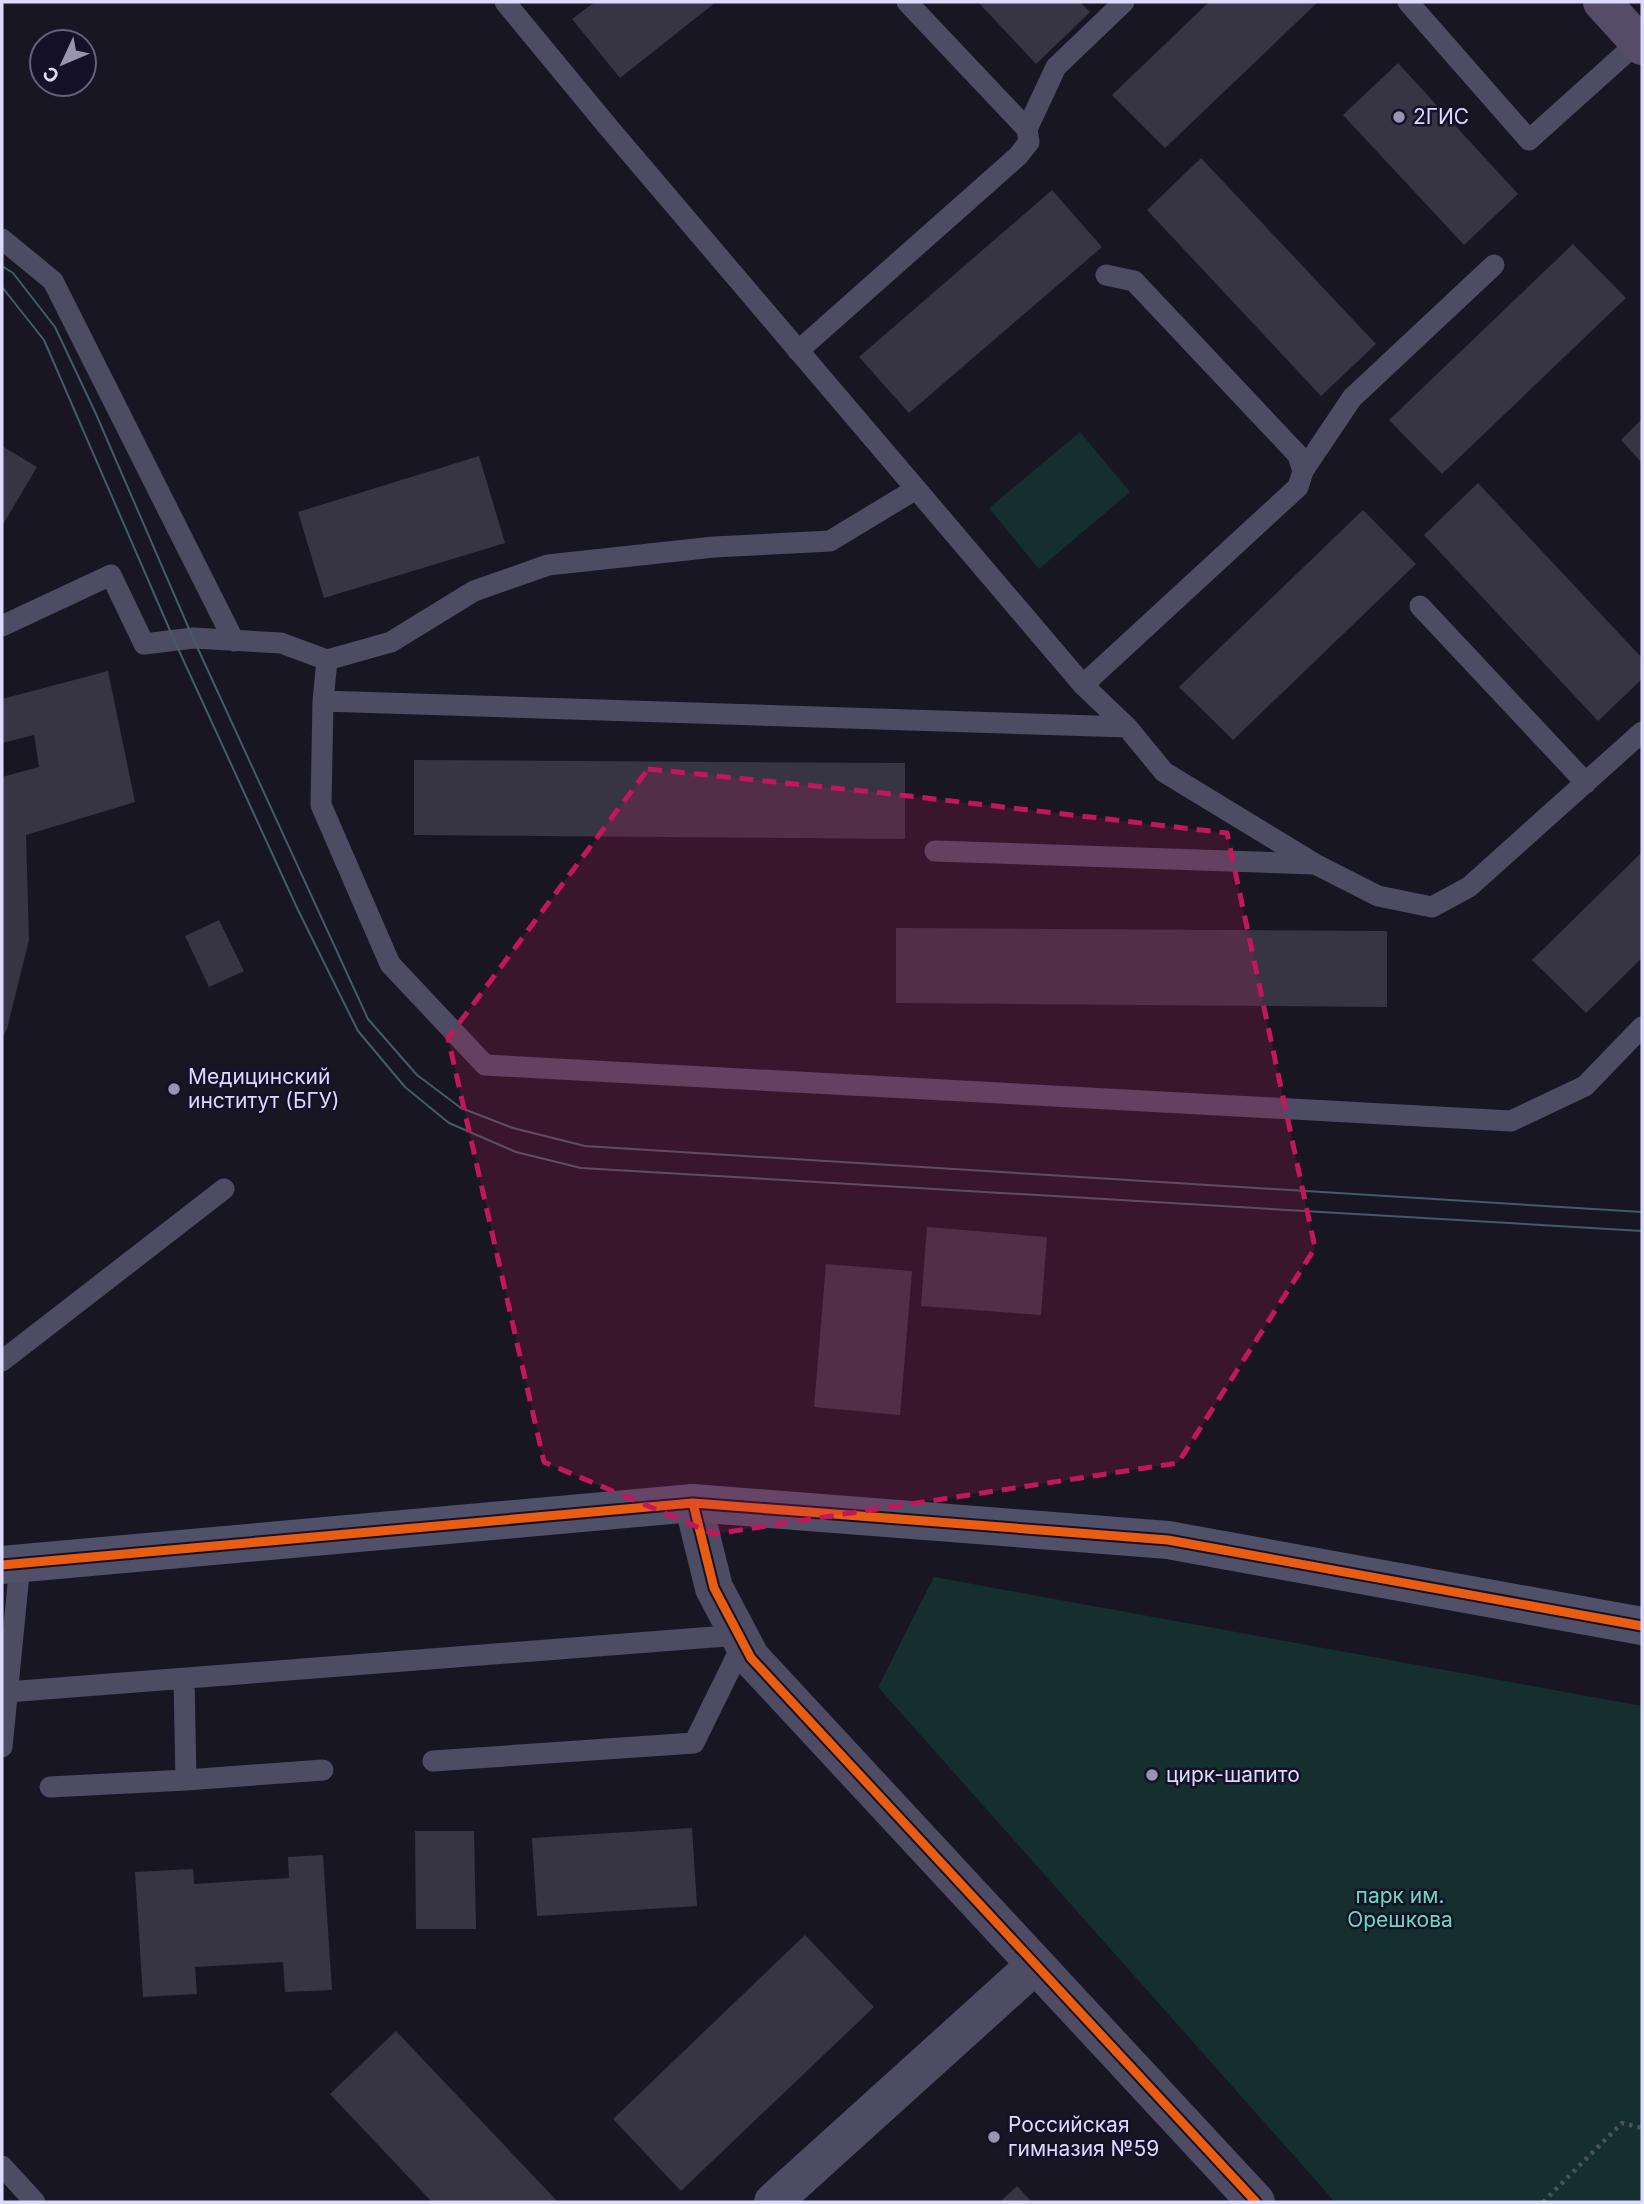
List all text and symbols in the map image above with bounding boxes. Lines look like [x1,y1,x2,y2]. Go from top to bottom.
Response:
north arrow [28,28,98,98]
text: С [38,61,64,88]
place label: 2ГИС [1413,104,1469,129]
marker: 2ГИС [1391,109,1407,125]
place label: Медицинский институт (БГУ) [188,1064,340,1113]
marker: Медицинский институт (БГУ) [166,1081,182,1097]
place label: цирк-шапито [1166,1762,1300,1787]
marker: цирк-шапито [1144,1767,1160,1783]
park label: парк им. Орешкова [1347,1883,1453,1932]
place label: Российская гимназия №59 [1008,2112,1159,2161]
marker: Российская гимназия №59 [986,2129,1002,2145]

